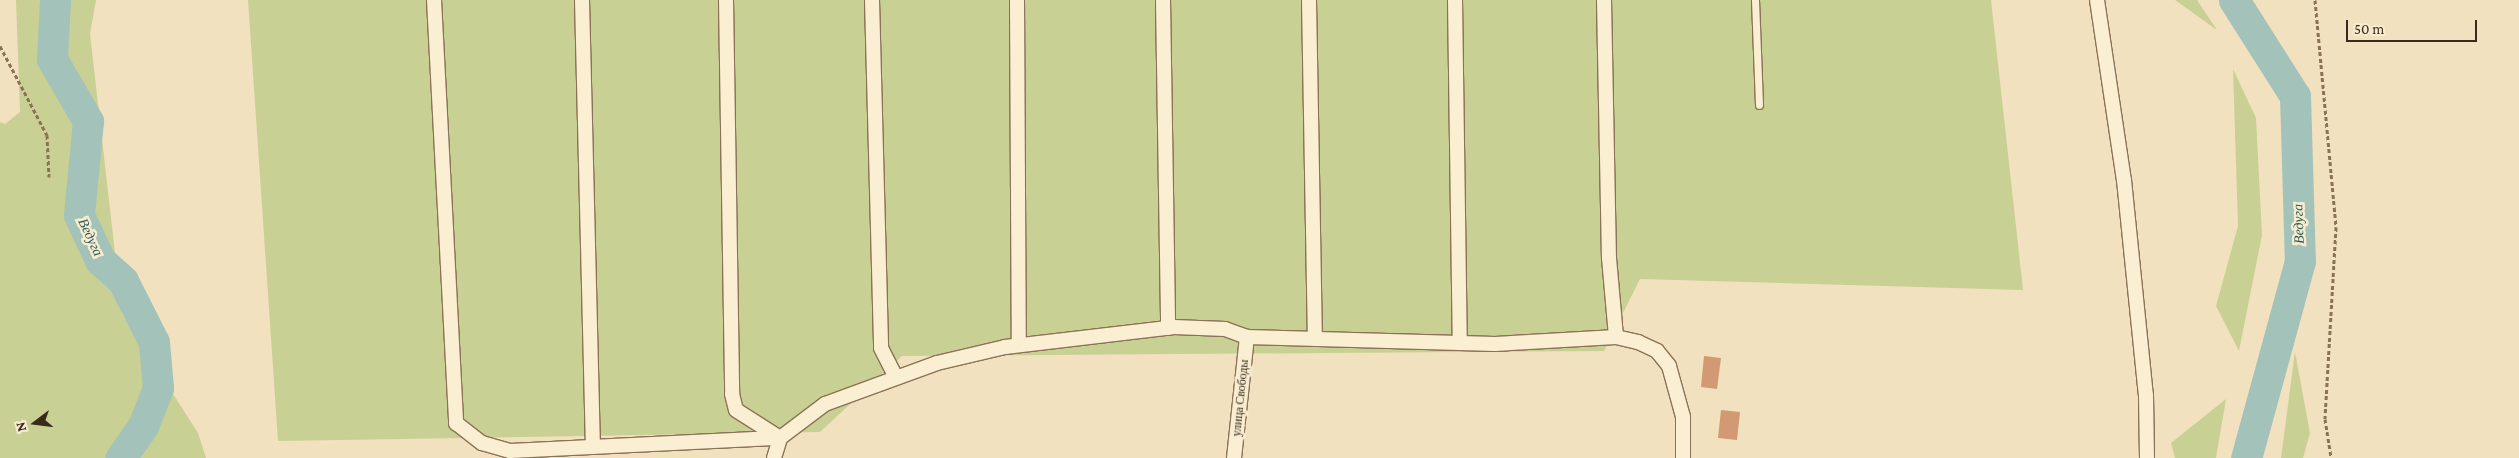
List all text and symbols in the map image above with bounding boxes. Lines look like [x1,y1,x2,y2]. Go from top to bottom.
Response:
scale bar [2349,10,2480,42]
text: 50 m [2354,21,2384,37]
water label: Ведуга [2289,204,2307,244]
water label: Ведуга [75,215,107,259]
street label: улица Свободы [1230,359,1252,437]
north arrow [10,398,60,448]
text: N [12,420,29,434]

